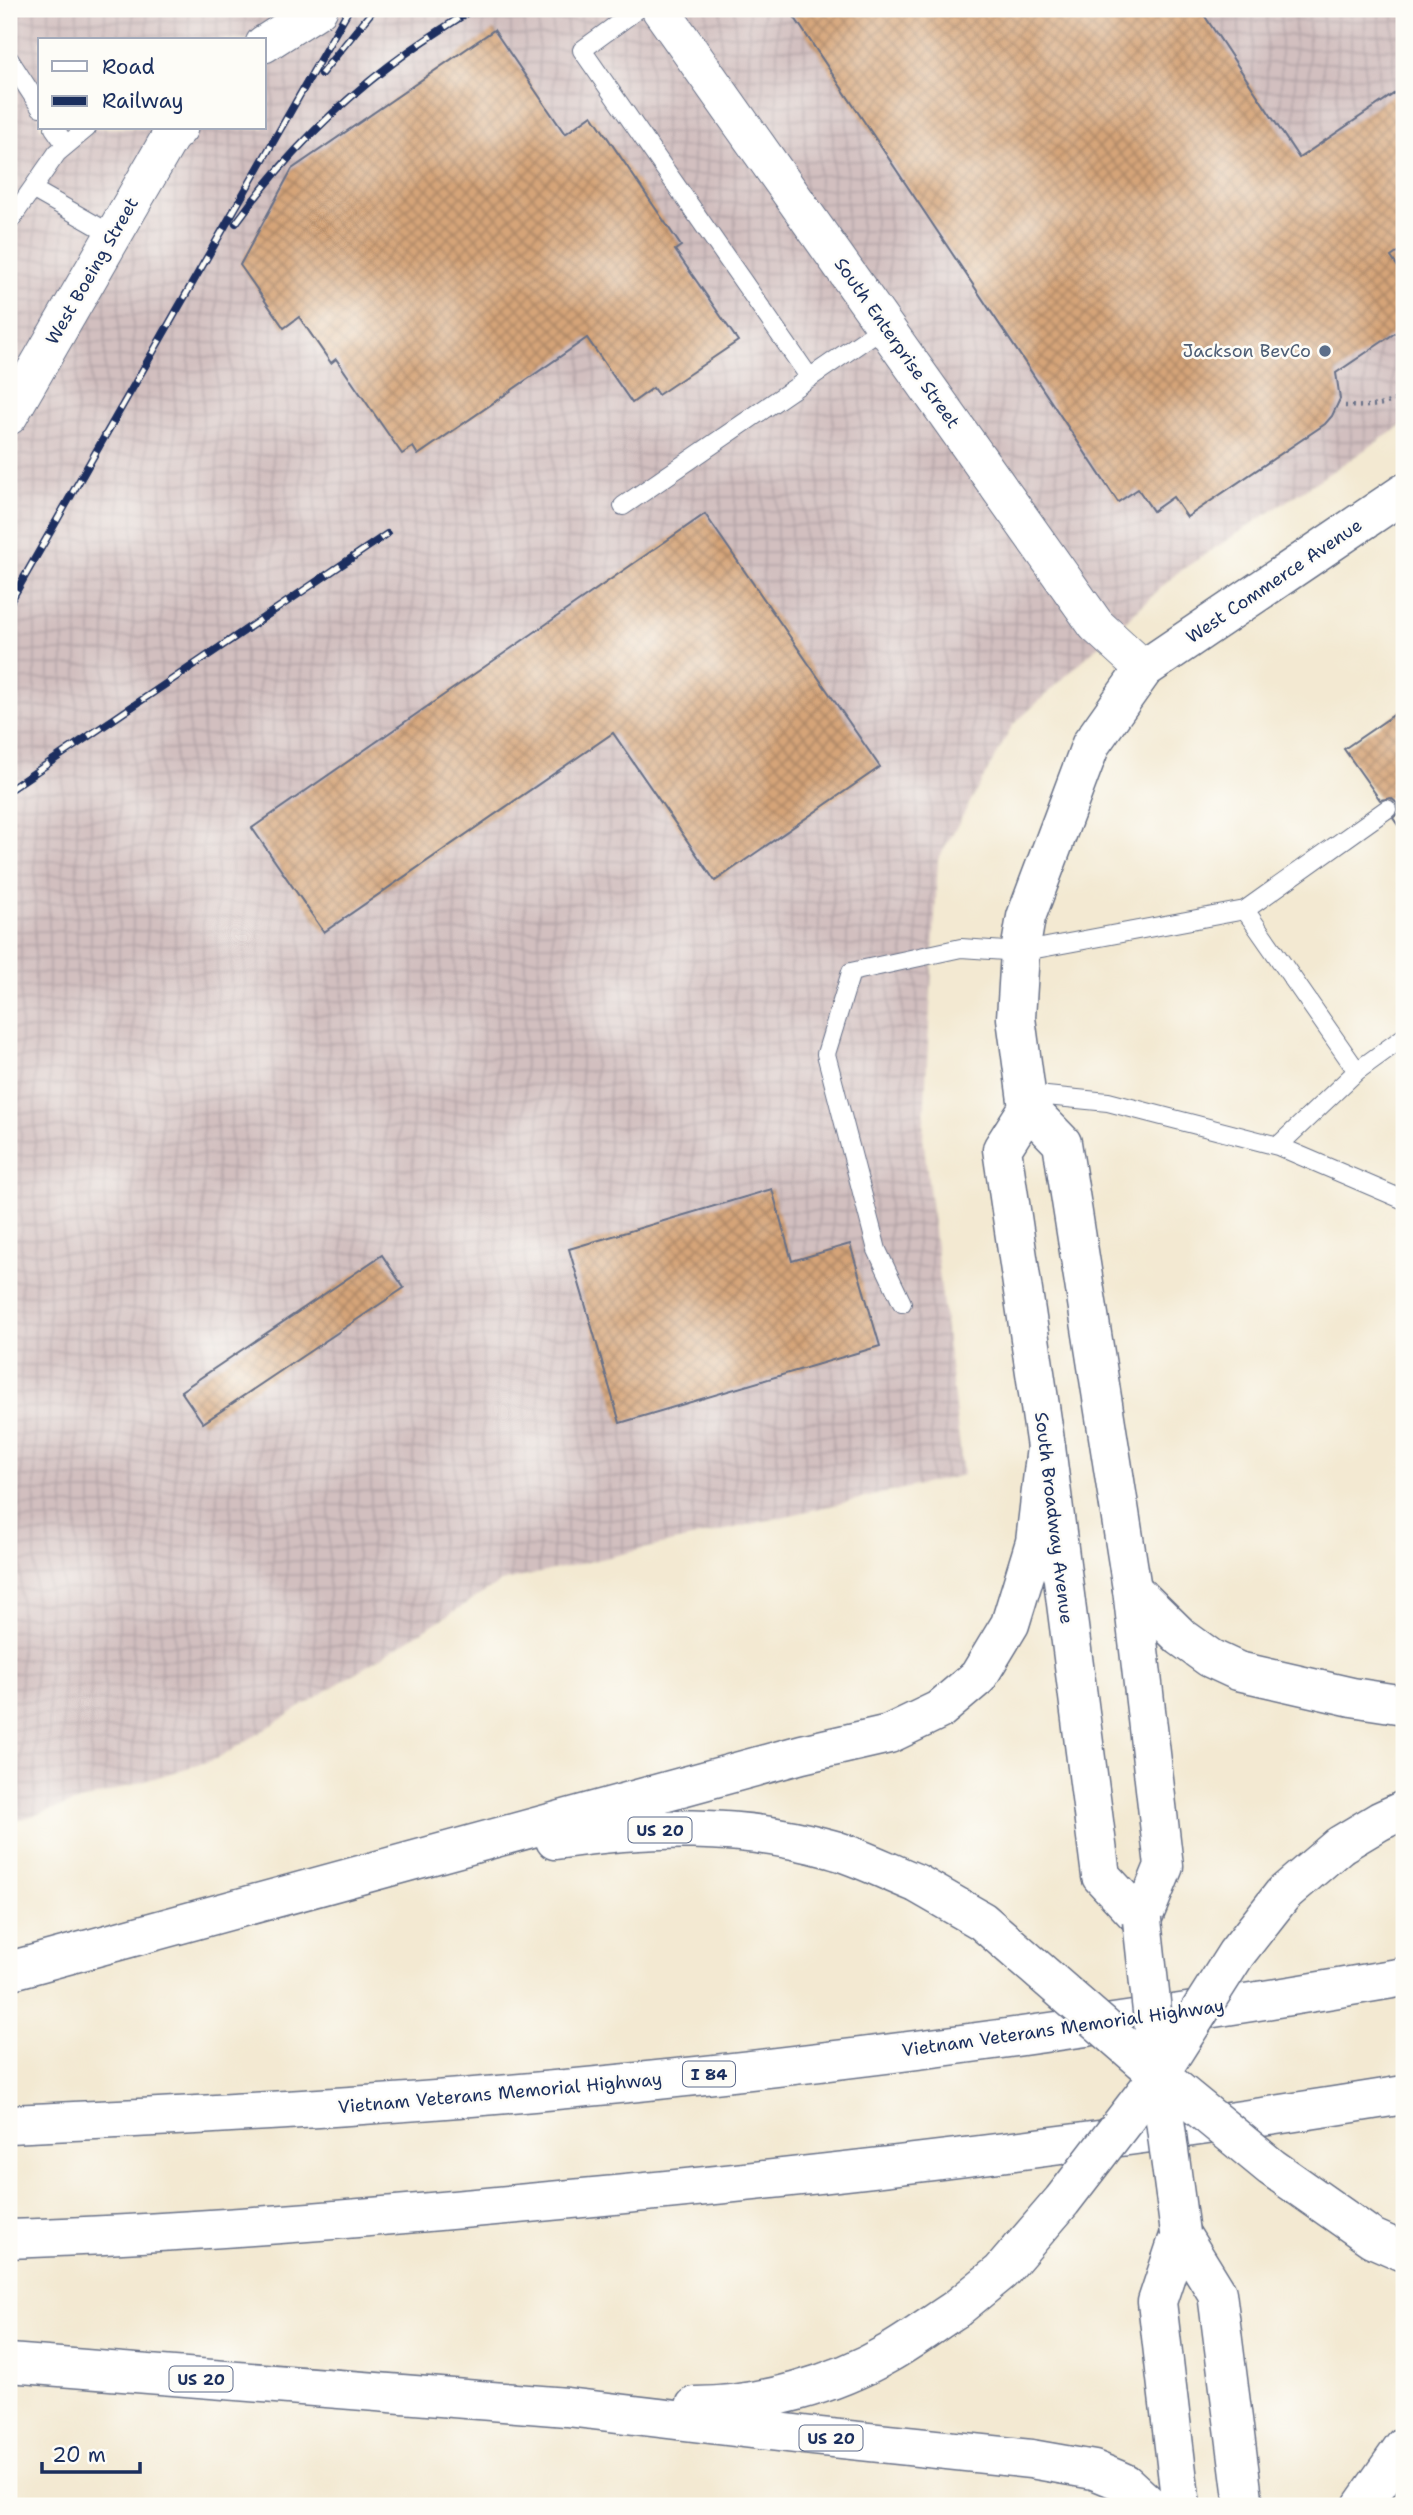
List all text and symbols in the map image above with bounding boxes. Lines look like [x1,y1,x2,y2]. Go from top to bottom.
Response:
legend [38,38,266,130]
text: Road [102,53,155,81]
text: Railway [102,87,184,115]
street label: West Boeing Street [40,193,144,349]
street label: South Enterprise Street [829,253,965,433]
place label: Jackson BevCo [1183,339,1311,363]
marker: Jackson BevCo [1317,343,1333,359]
street label: West Commerce Avenue [1181,513,1367,649]
street label: South Broadway Avenue [1029,1411,1079,1625]
road number: US 20 [628,1818,692,1842]
street label: Vietnam Veterans Memorial Highway [900,1993,1226,2063]
road number: I 84 [683,2062,735,2086]
street label: Vietnam Veterans Memorial Highway [337,2067,663,2119]
road number: US 20 [170,2366,232,2392]
road number: US 20 [800,2426,862,2450]
scale bar [42,2431,140,2475]
text: 20 m [52,2441,106,2469]

